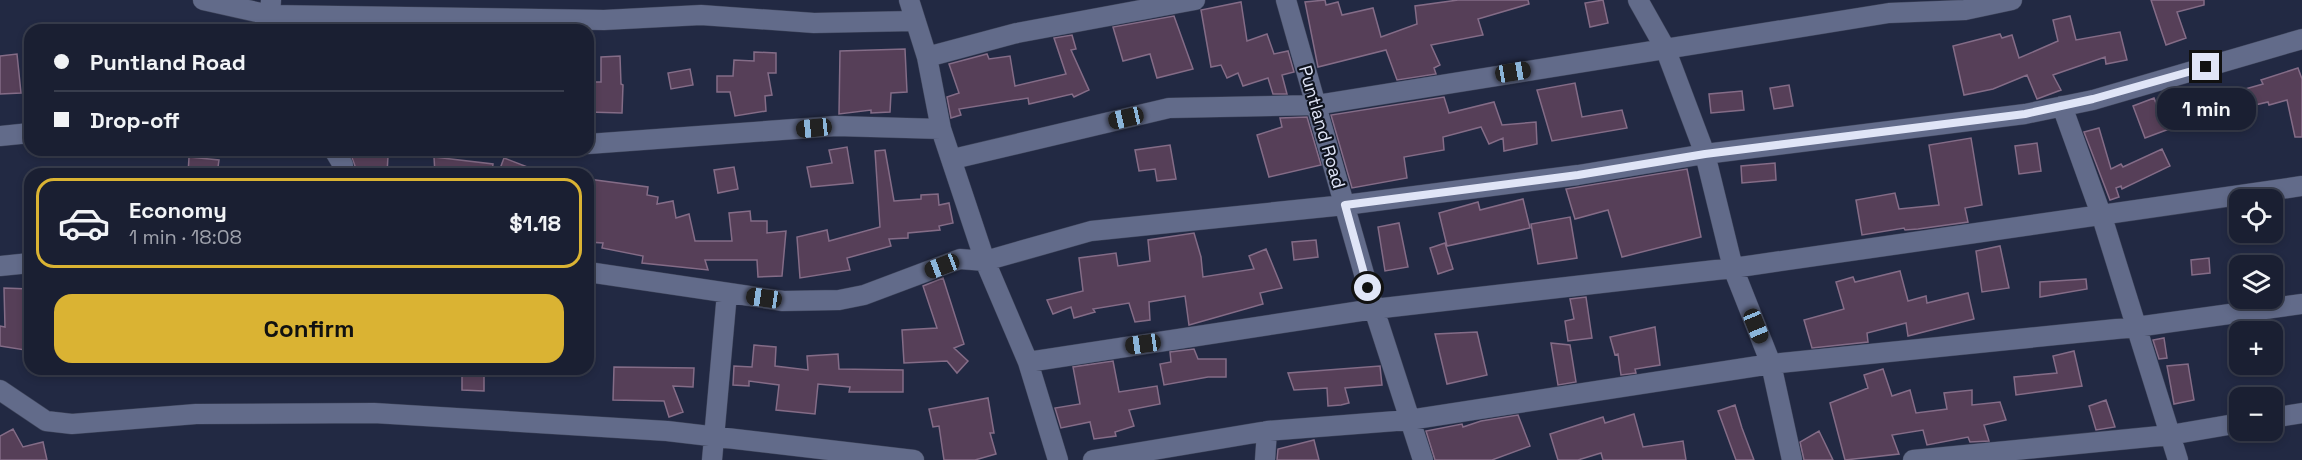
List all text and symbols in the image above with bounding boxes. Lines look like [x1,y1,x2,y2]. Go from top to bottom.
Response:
text: Puntland Road [90,48,246,76]
route end [2192,53,2219,80]
car [1494,60,1532,84]
street label: Puntland Road [1294,63,1351,191]
callout: 1 min [2156,88,2256,130]
text: 1 min [2182,96,2231,122]
car [1106,105,1146,131]
text: Drop-off [90,106,180,134]
car [795,117,833,139]
map controls [2229,189,2283,441]
button: locate [2229,189,2283,243]
icon: car [57,196,111,250]
text: Economy [129,196,227,224]
text: $1.18 [509,209,561,237]
text: 1 min · 18:08 [129,224,242,250]
car [922,251,962,281]
button: layers [2229,255,2283,309]
route start [1354,274,1381,301]
car [745,287,783,309]
button: Confirm [54,294,564,363]
car [1741,306,1771,346]
button: + [2229,321,2283,375]
car [1124,333,1162,355]
button: − [2229,387,2283,441]

